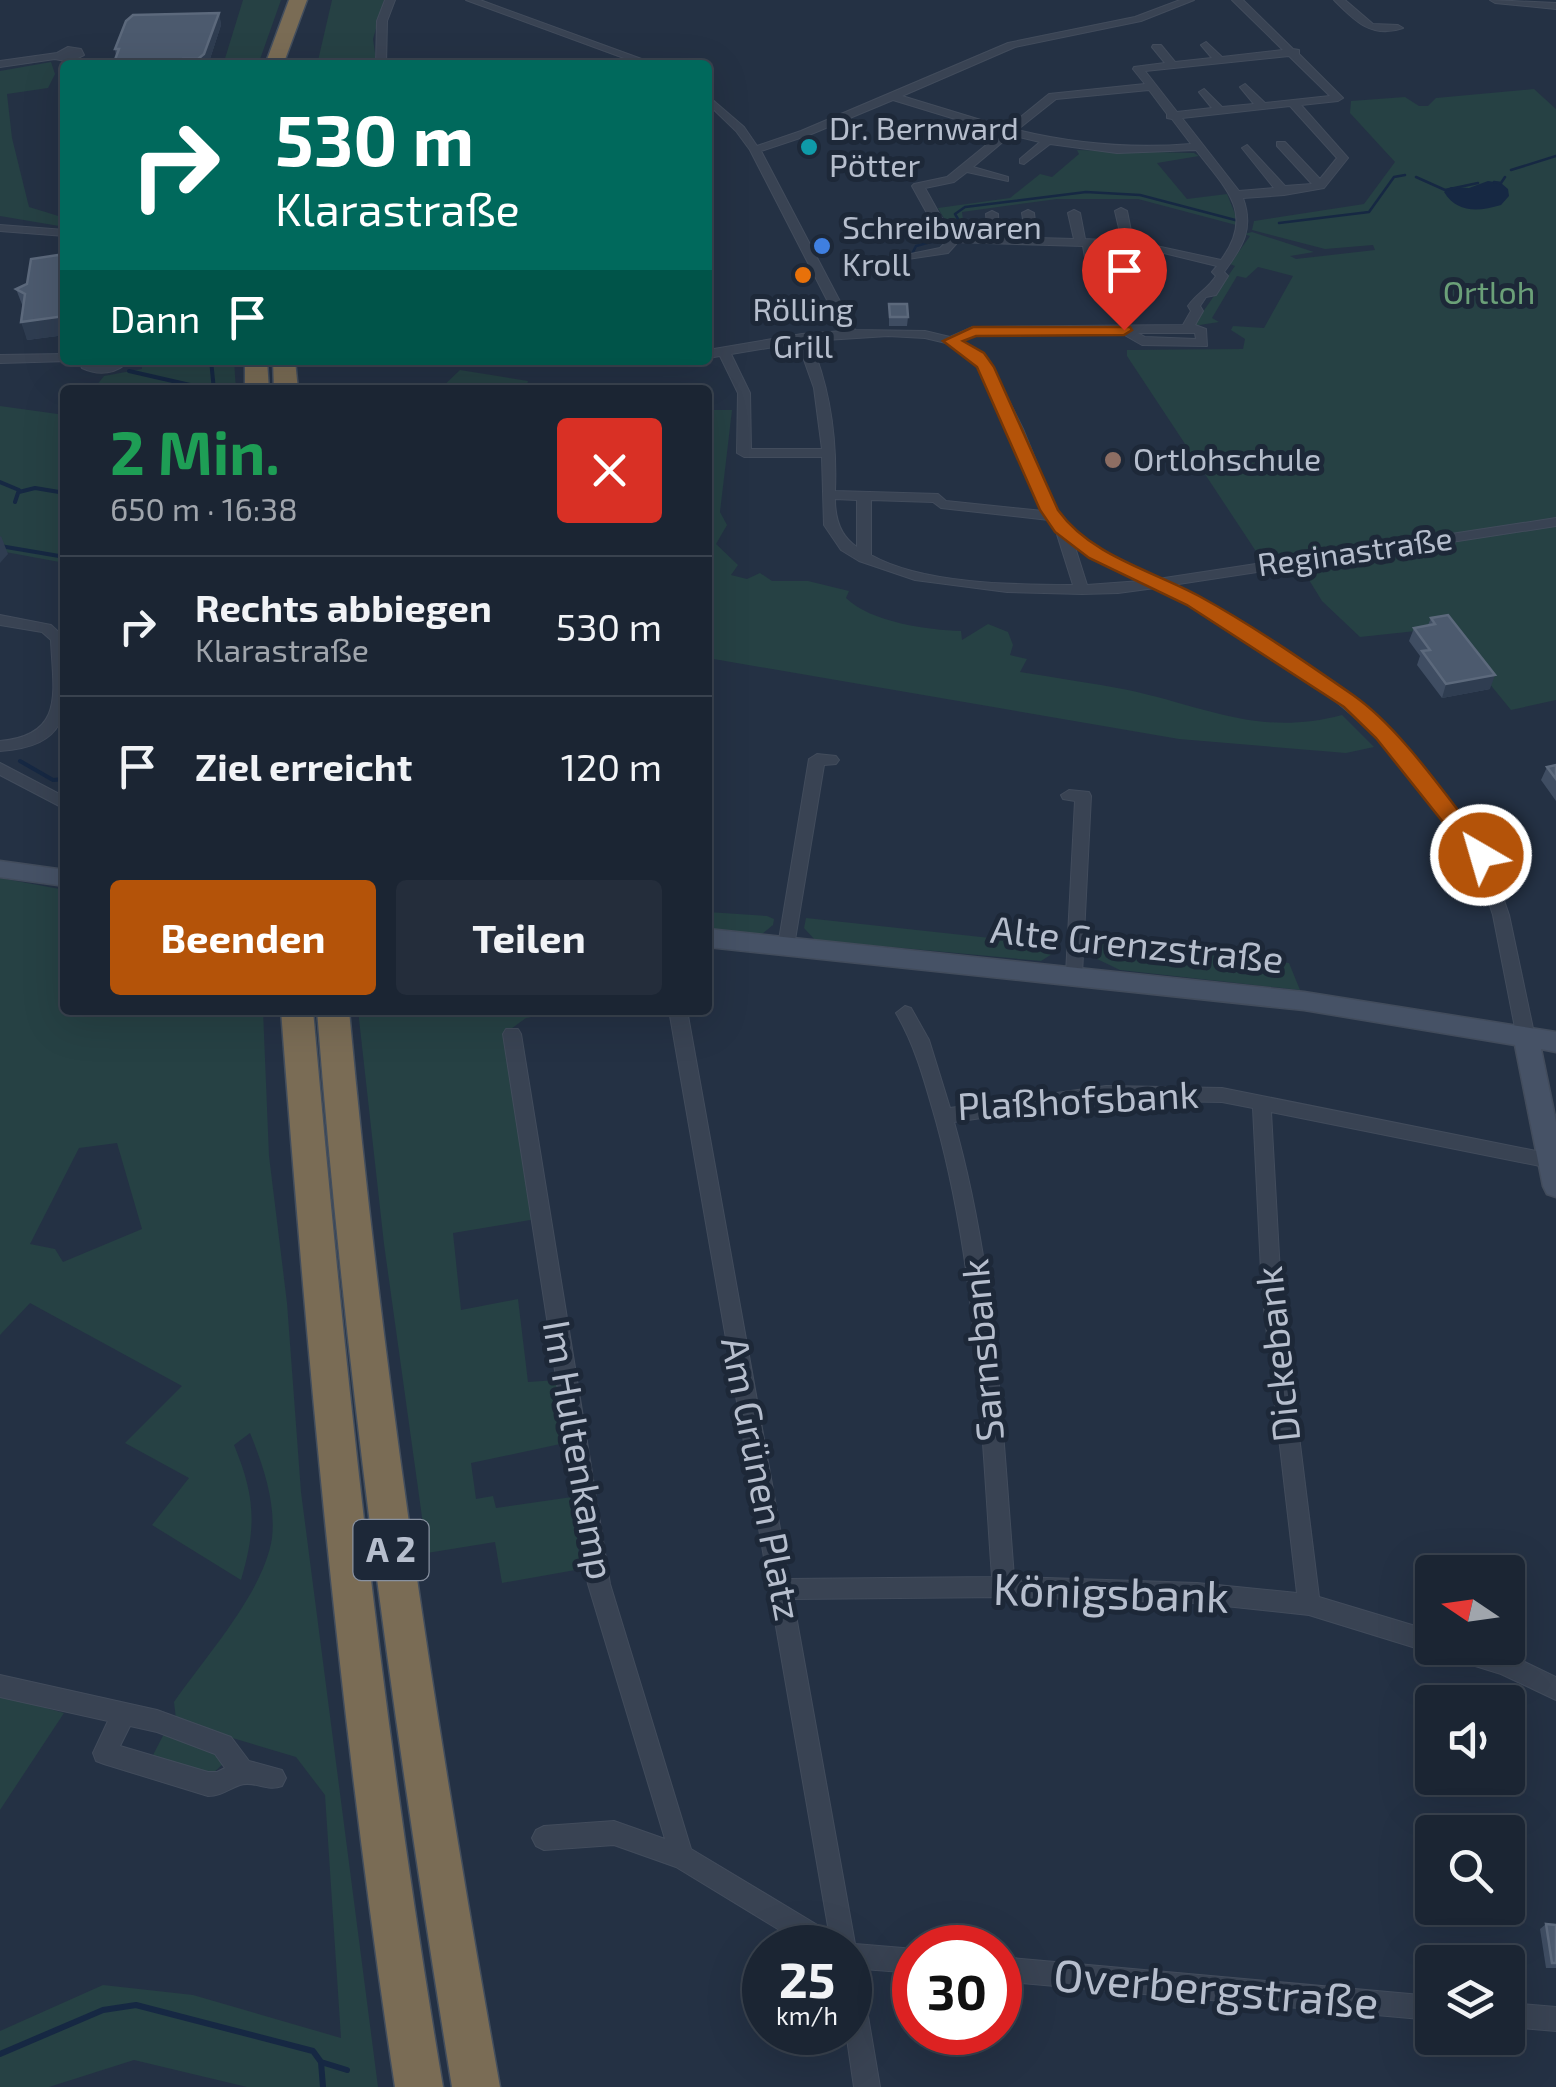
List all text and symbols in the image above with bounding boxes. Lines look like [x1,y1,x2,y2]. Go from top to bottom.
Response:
text: 530 m [275,96,474,180]
icon: right [110,100,240,230]
place label: Dr. Bernward Pötter [829,108,1019,183]
marker: Dr. Bernward Pötter [798,136,820,158]
text: Klarastraße [275,181,520,235]
place label: Schreibwaren Kroll [842,207,1042,282]
pin [1082,228,1167,331]
marker: Schreibwaren Kroll [811,235,833,257]
icon: arrive [1097,243,1152,298]
marker: Rölling Grill [792,264,814,286]
park label: Ortloh [1443,272,1535,310]
place label: Rölling Grill [752,289,854,364]
icon: arrive [220,290,275,345]
text: Dann [110,295,200,341]
text: 2 Min. [110,415,280,487]
button: close [557,418,662,523]
place label: Ortlohschule [1133,439,1321,477]
marker: Ortlohschule [1102,449,1124,471]
text: 650 m · 16:38 [110,489,298,527]
street label: Reginastraße [1255,518,1455,583]
text: Rechts abbiegen [195,584,492,630]
icon: right [110,599,165,654]
text: 530 m [556,603,662,649]
text: Klarastraße [195,630,369,668]
icon: arrive [110,739,165,794]
text: Ziel erreicht [195,743,412,789]
text: 120 m [561,743,662,789]
position arrow [1429,803,1533,907]
button: Beenden [110,880,376,995]
button: Teilen [396,880,662,995]
street label: Alte Grenzstraße [988,905,1286,981]
street label: Plaßhofsbank [956,1070,1200,1128]
street label: Sarnsbank [950,1257,1012,1443]
street label: Dickebank [1244,1264,1308,1444]
street label: Im Hultenkamp [535,1317,625,1583]
street label: Am Grünen Platz [713,1333,813,1624]
road number: A 2 [354,1520,428,1580]
north arrow [1415,1555,1525,1665]
map controls [1415,1555,1525,2055]
street label: Königsbank [992,1560,1230,1622]
button: sound [1415,1685,1525,1795]
button: search [1415,1815,1525,1925]
speed limit sign: 30 [892,1925,1022,2055]
button: layers [1415,1945,1525,2055]
street label: Overbergstraße [1051,1946,1381,2028]
text: 25 [779,1948,835,2008]
text: km/h [776,2000,838,2030]

